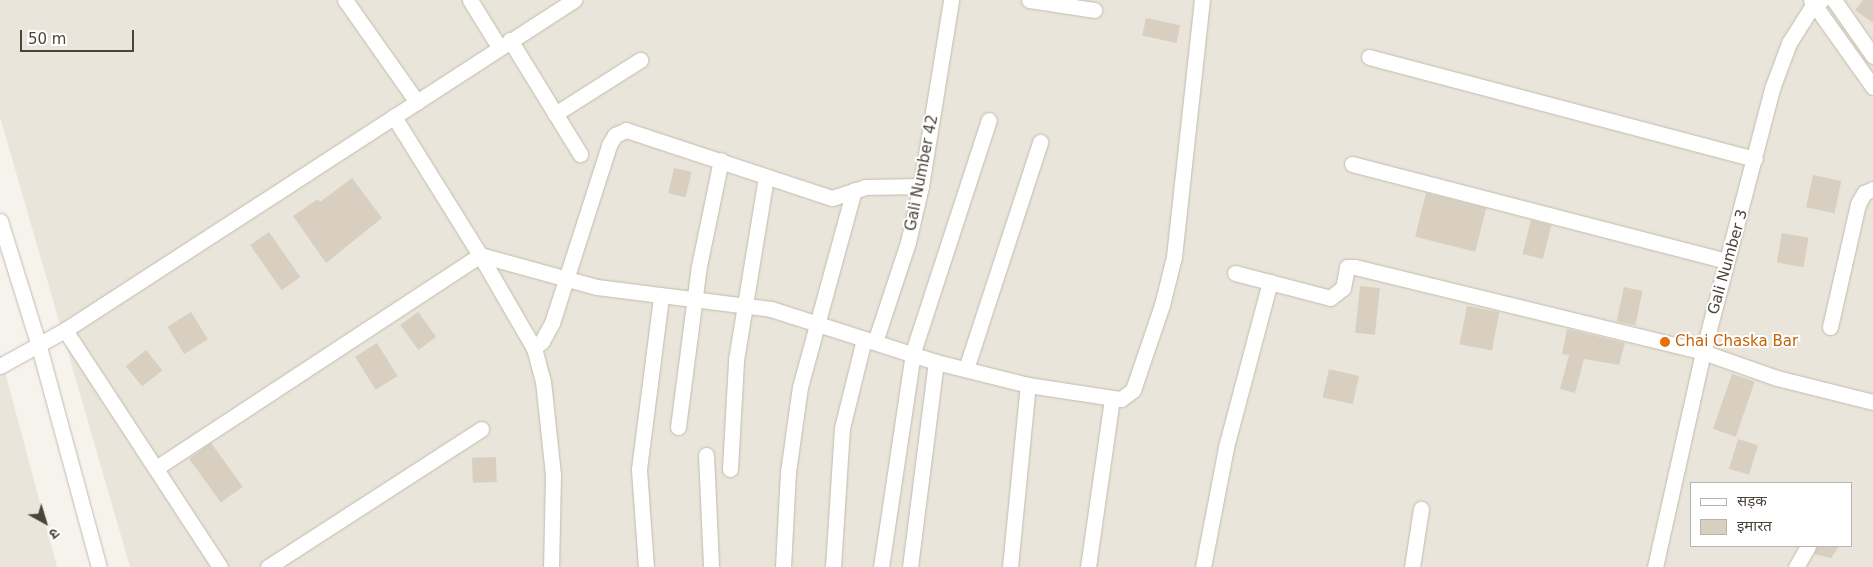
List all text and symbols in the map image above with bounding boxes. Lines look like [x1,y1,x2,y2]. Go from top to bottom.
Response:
scale bar [22,20,136,52]
text: 50 m [28,30,66,48]
street label: Gali Number 42 [902,113,942,233]
street label: Gali Number 3 [1704,207,1752,317]
place label: Chai Chaska Bar [1675,333,1798,351]
marker: Chai Chaska Bar [1659,336,1671,348]
legend [1690,482,1853,547]
text: सड़क [1737,492,1767,510]
north arrow [20,497,70,547]
text: इमारत [1737,517,1772,535]
text: उ [46,525,63,542]

